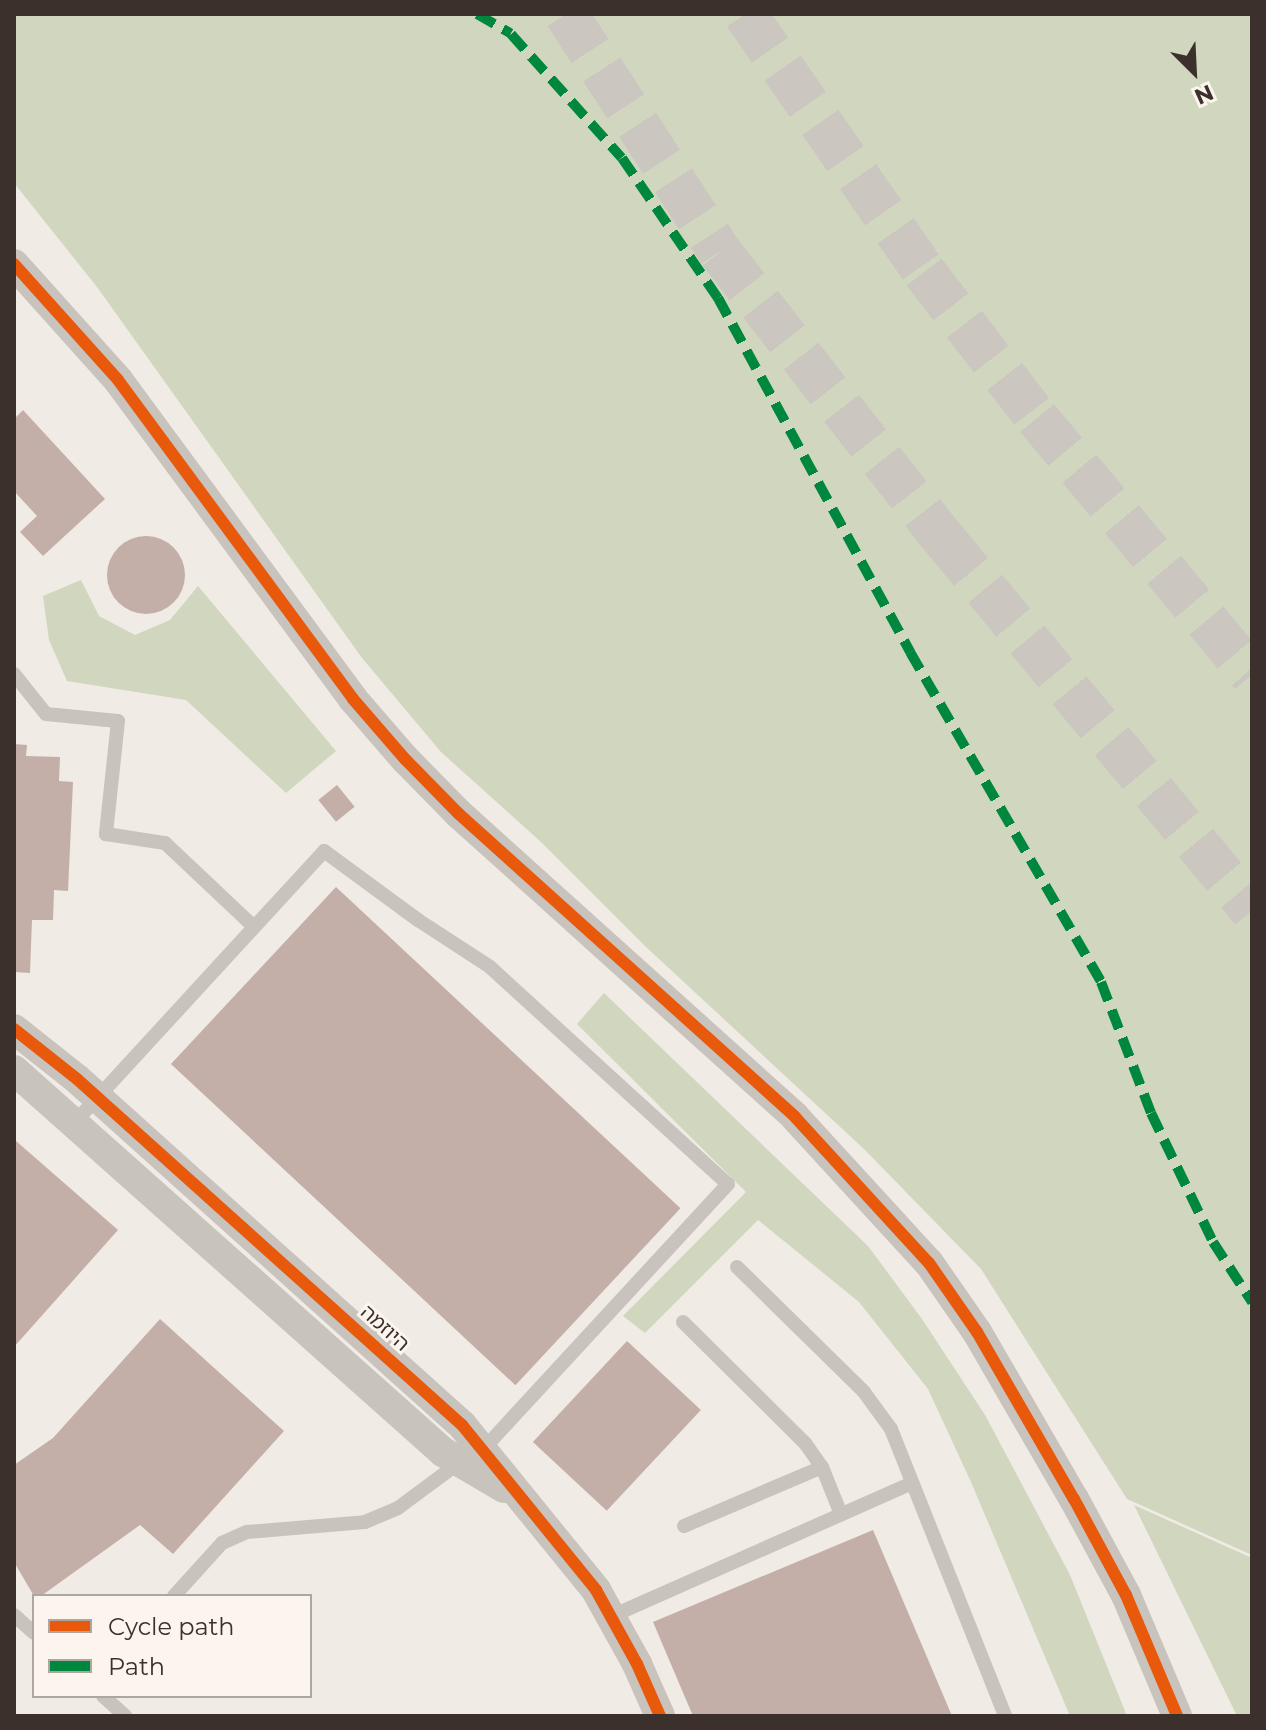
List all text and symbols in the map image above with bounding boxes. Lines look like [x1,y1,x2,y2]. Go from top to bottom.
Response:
north arrow [1154,32,1234,112]
text: N [1190,78,1218,110]
street label: היוזמה [356,1300,414,1356]
legend [32,1594,312,1698]
text: Cycle path [108,1612,235,1641]
text: Path [108,1652,165,1681]

